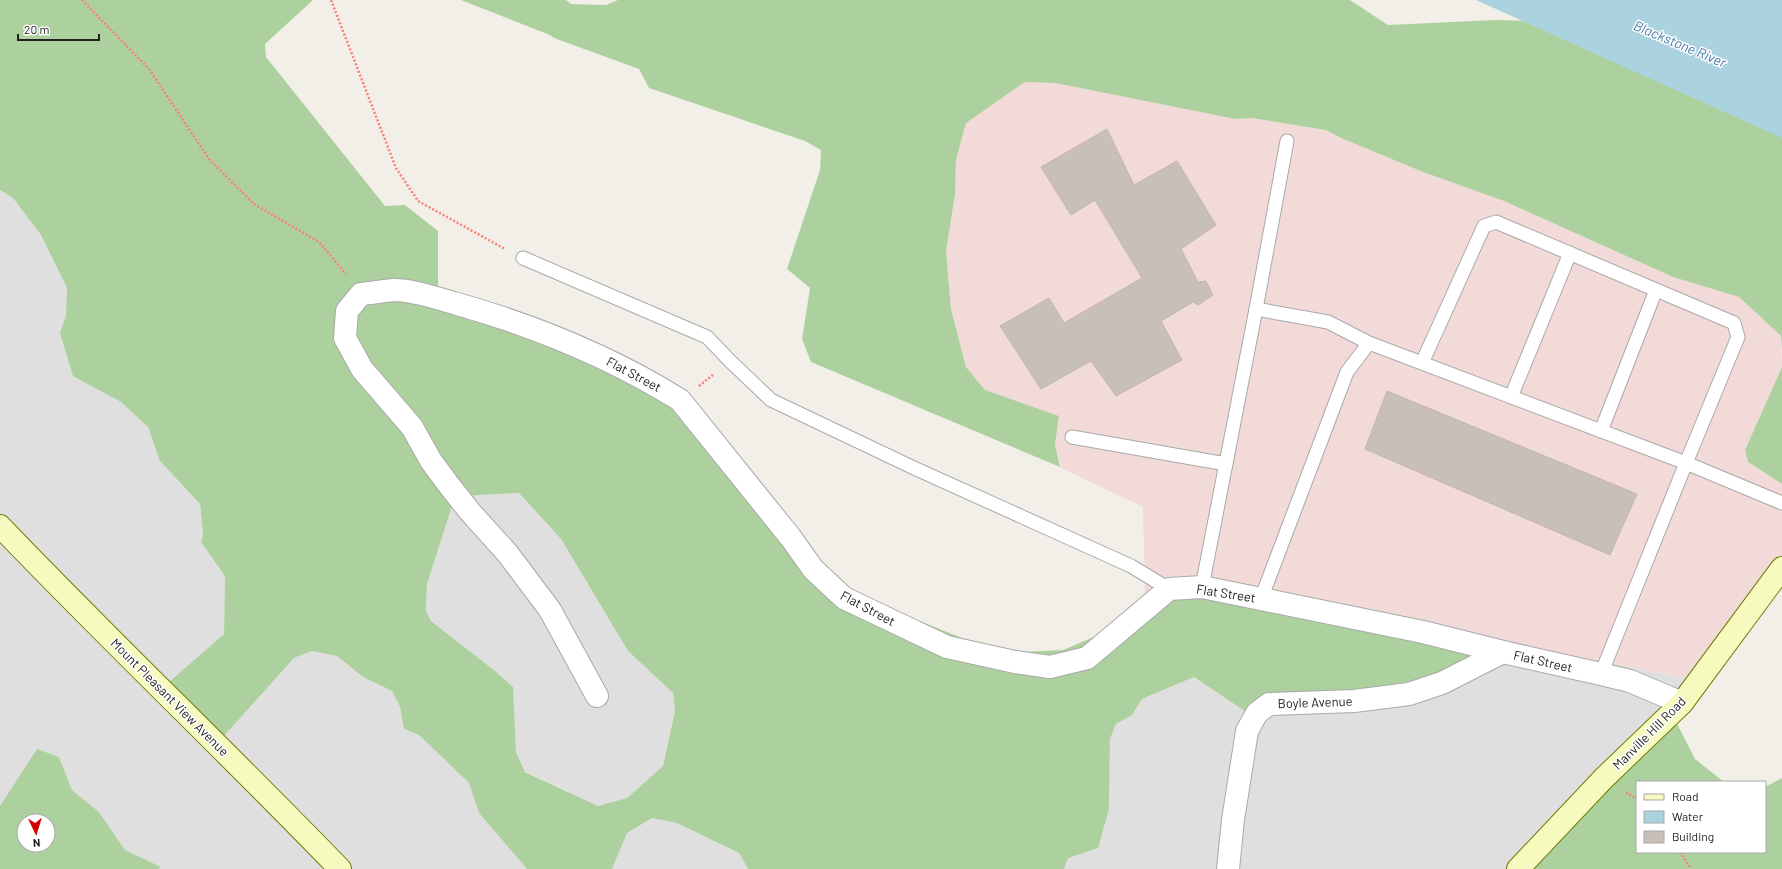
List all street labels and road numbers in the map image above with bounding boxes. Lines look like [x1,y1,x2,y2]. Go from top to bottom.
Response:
street label: Flat Street [604,353,664,395]
street label: Flat Street [1195,580,1257,606]
street label: Flat Street [838,587,898,629]
street label: Mount Pleasant View Avenue [108,635,232,759]
street label: Flat Street [1512,646,1574,676]
street label: Boyle Avenue [1277,693,1353,711]
street label: Manville Hill Road [1609,693,1689,773]

